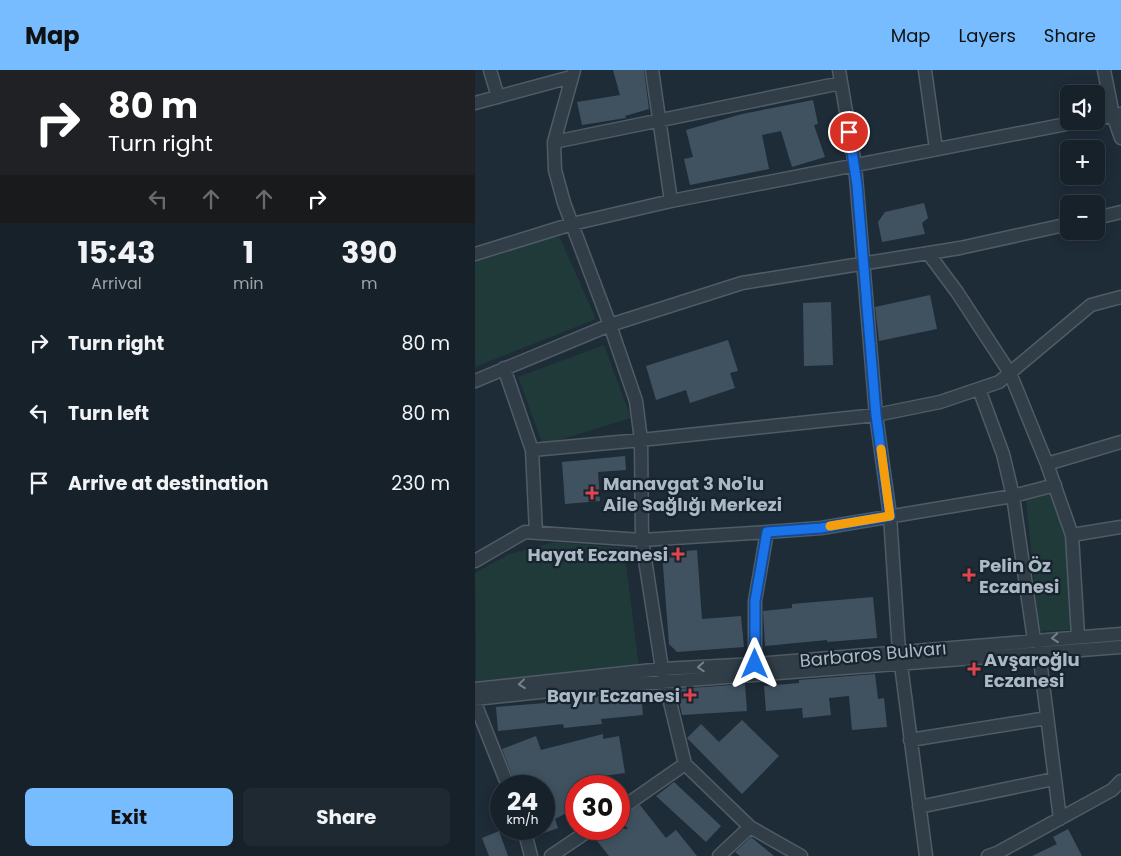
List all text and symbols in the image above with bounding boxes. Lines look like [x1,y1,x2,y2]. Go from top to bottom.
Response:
text: Map [25,19,80,52]
text: Map [891,23,931,48]
text: Layers [959,23,1016,48]
text: Share [1044,23,1096,48]
text: 80 m [108,81,198,130]
map controls [1060,85,1105,240]
button: sound [1060,85,1105,130]
icon: right [25,90,90,155]
pin [828,111,870,153]
icon: arrive [835,118,863,146]
text: Turn right [108,128,213,159]
button: + [1060,140,1105,185]
icon: left [144,185,172,213]
icon: ahead [197,185,225,213]
icon: ahead [250,185,278,213]
icon: right [303,185,331,213]
button: − [1060,195,1105,240]
text: 15:43 [78,231,155,274]
text: 1 [243,231,254,274]
text: 390 [341,231,397,274]
text: Arrival [91,272,142,295]
text: min [233,272,264,295]
text: m [361,272,378,295]
icon: right [25,329,53,357]
text: Turn right [68,330,164,357]
text: 80 m [401,330,450,357]
icon: left [25,399,53,427]
text: Turn left [68,400,149,427]
text: 80 m [401,400,450,427]
icon: arrive [25,469,53,497]
text: Arrive at destination [68,470,269,497]
text: 230 m [391,470,450,497]
place label: Manavgat 3 No'lu Aile Sağlığı Merkezi [603,471,782,517]
marker: Manavgat 3 No'lu Aile Sağlığı Merkezi [585,486,599,500]
place label: Hayat Eczanesi [528,542,668,567]
marker: Hayat Eczanesi [672,548,684,560]
place label: Pelin Öz Eczanesi [979,553,1059,599]
marker: Pelin Öz Eczanesi [963,569,975,581]
one-way arrow [1051,633,1059,644]
street label: Barbaros Bulvarı [799,635,947,673]
position arrow [728,637,780,689]
place label: Avşaroğlu Eczanesi [984,647,1080,693]
one-way arrow [697,661,705,672]
marker: Avşaroğlu Eczanesi [968,663,980,675]
one-way arrow [518,678,526,689]
place label: Bayır Eczanesi [547,683,680,708]
marker: Bayır Eczanesi [684,689,696,701]
speed limit sign: 30 [565,775,630,840]
text: 24 [507,784,538,819]
button: Exit [25,788,233,846]
button: Share [243,788,450,846]
text: km/h [507,811,538,828]

